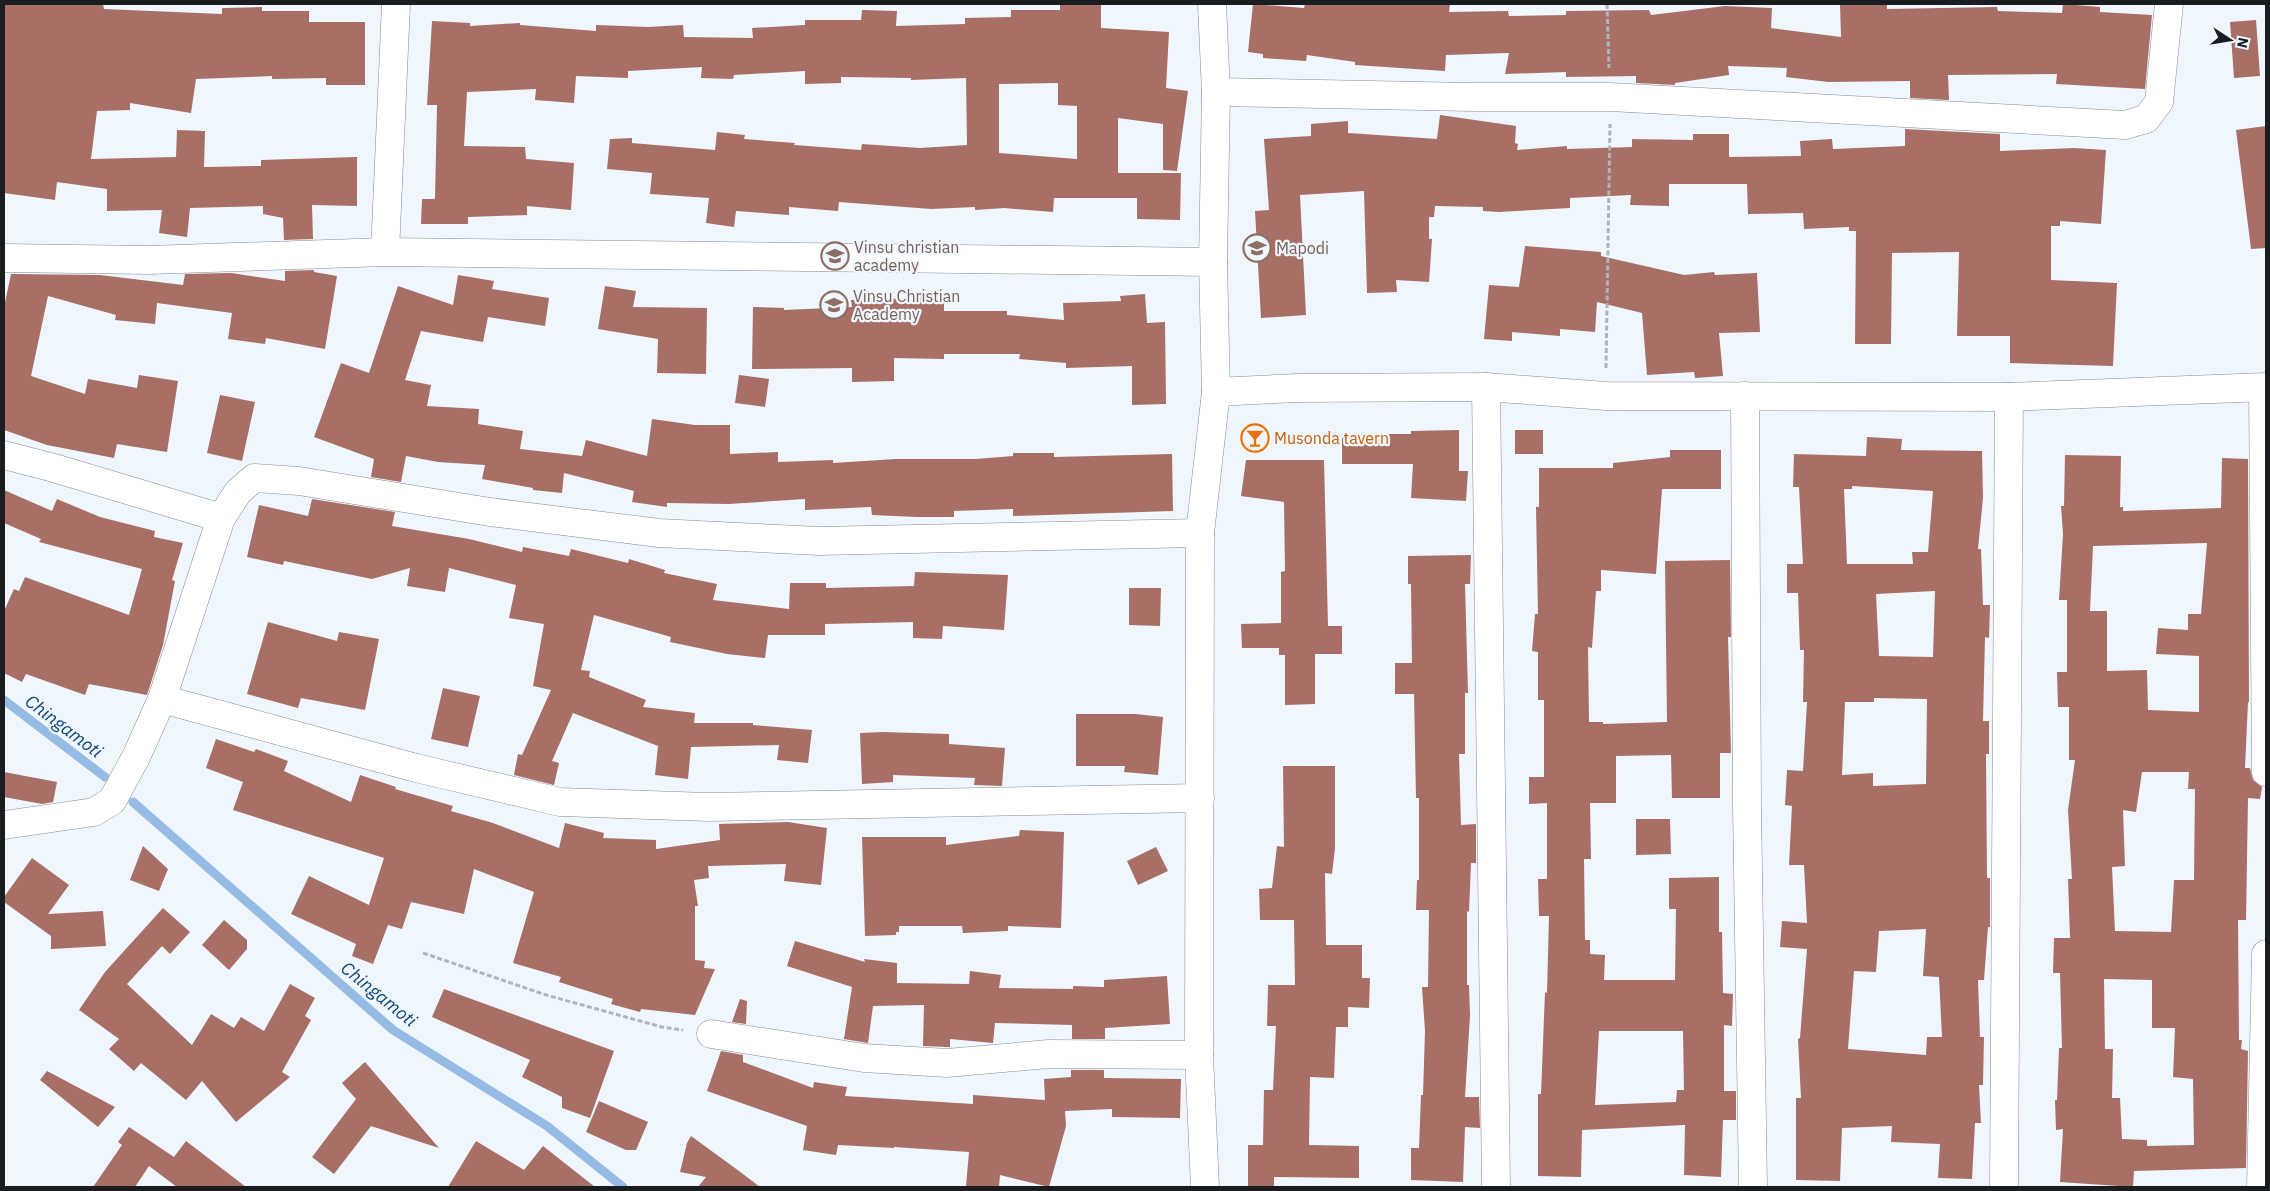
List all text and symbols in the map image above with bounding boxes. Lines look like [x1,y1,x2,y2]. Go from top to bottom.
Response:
north arrow [2205,15,2255,65]
text: N [2233,36,2253,50]
school or university icon: Mapodi [1242,233,1272,263]
place label: Vinsu christian academy [854,237,959,275]
place label: Mapodi [1276,238,1329,258]
school or university icon: Vinsu christian academy [820,241,850,271]
place label: Vinsu Christian Academy [853,286,960,324]
school or university icon: Vinsu Christian Academy [819,290,849,320]
bar icon: Musonda tavern [1240,423,1270,453]
place label: Musonda tavern [1274,428,1389,448]
water label: Chingamoti [21,689,108,763]
water label: Chingamoti [336,956,422,1032]

